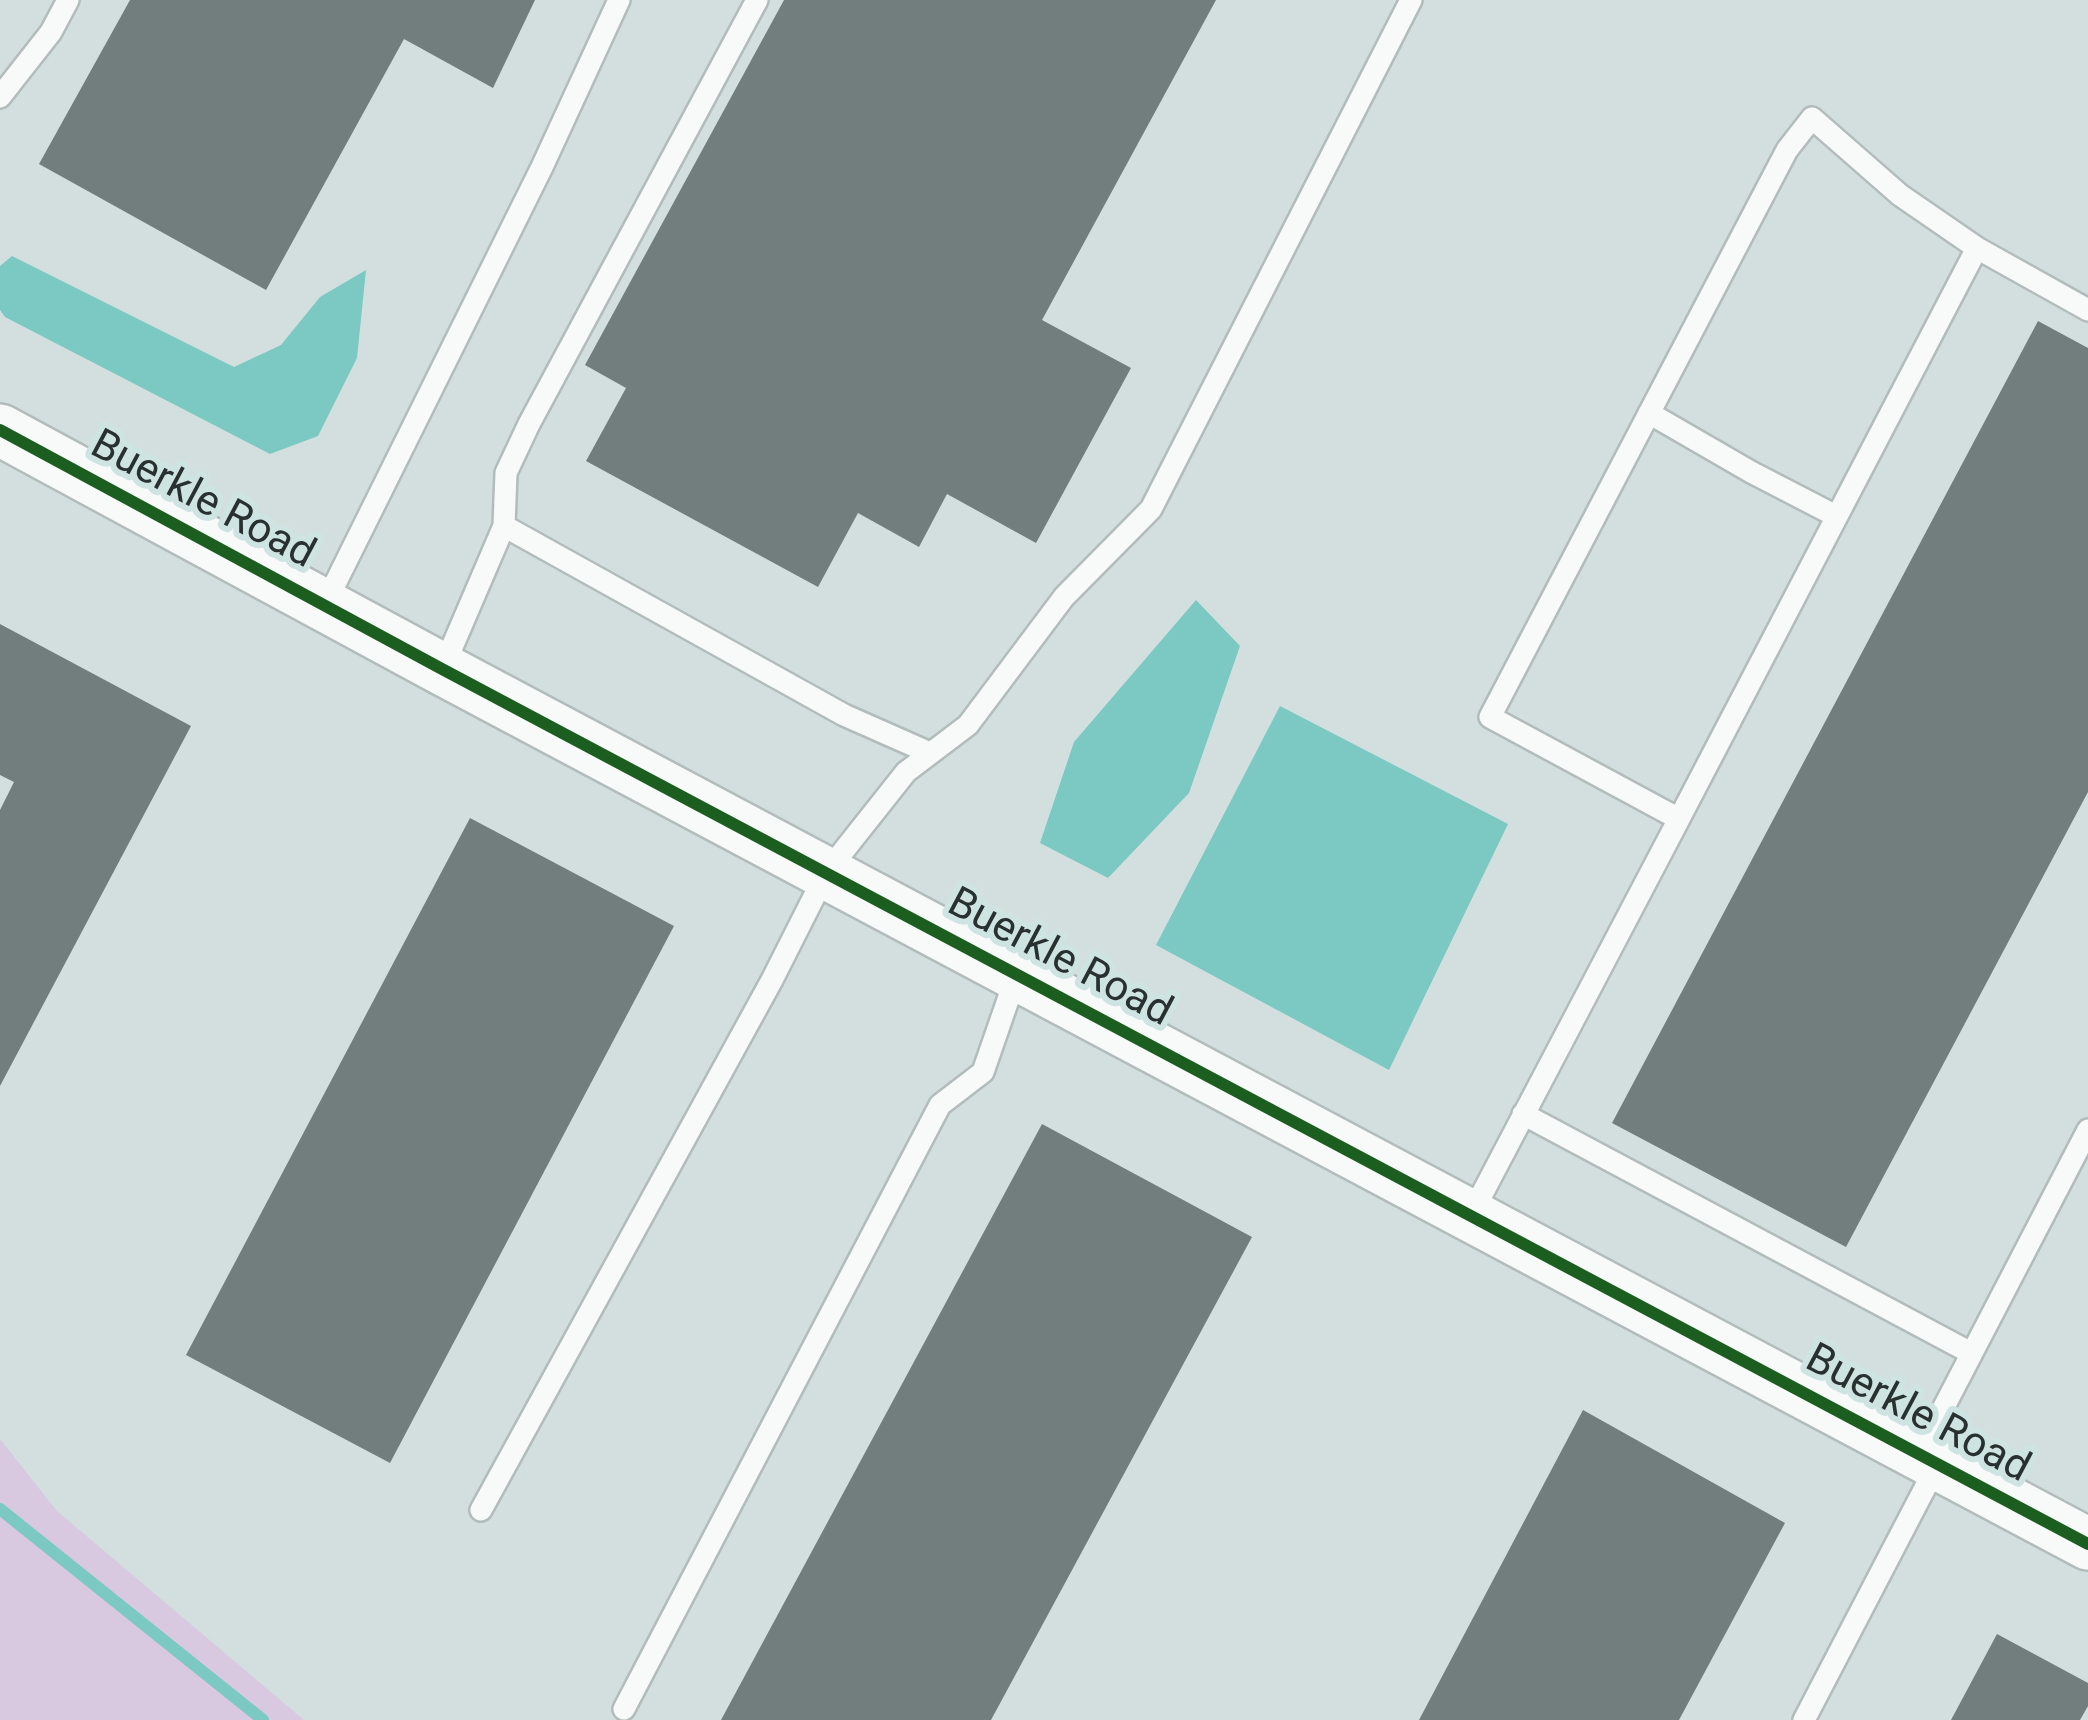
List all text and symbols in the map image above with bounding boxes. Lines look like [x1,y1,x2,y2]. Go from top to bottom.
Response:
street label: Buerkle Road [81,421,323,581]
street label: Buerkle Road [938,879,1180,1039]
street label: Buerkle Road [1796,1335,2038,1495]

